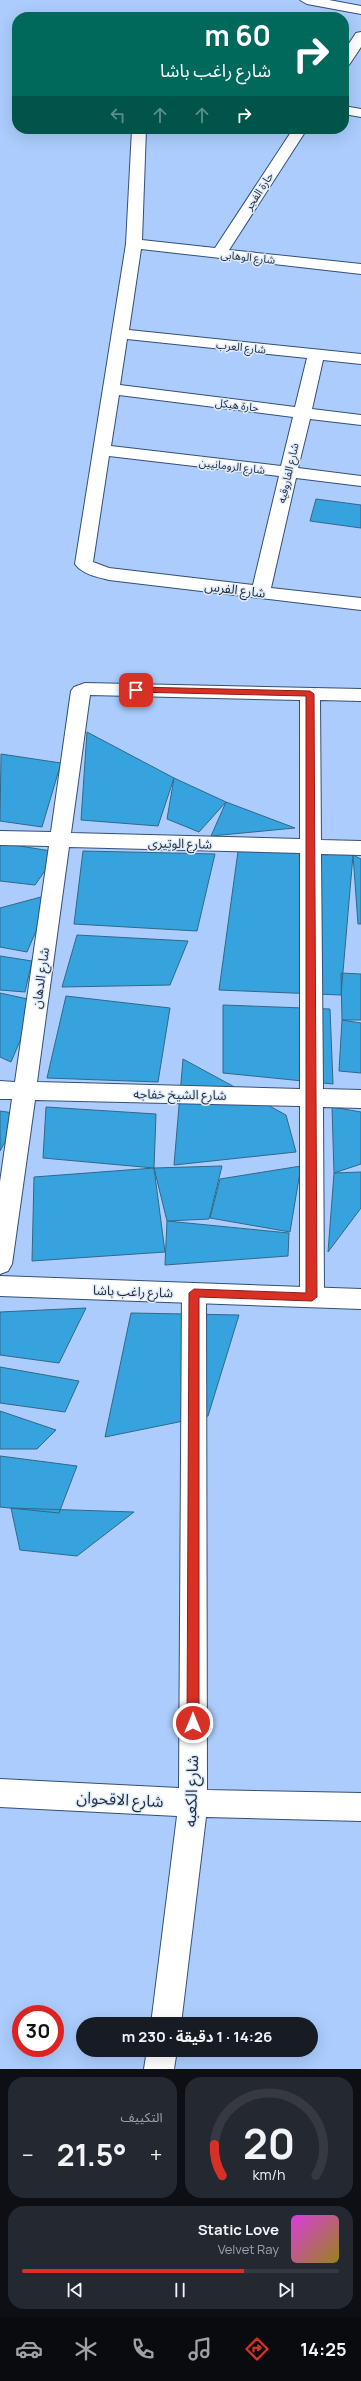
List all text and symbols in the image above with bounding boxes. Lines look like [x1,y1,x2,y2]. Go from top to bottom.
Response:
text: 60 m [204,16,271,54]
icon: right [285,28,337,80]
text: شارع راغب باشا [160,58,271,82]
icon: left [107,104,129,126]
icon: ahead [149,104,171,126]
icon: ahead [191,104,213,126]
icon: right [233,104,255,126]
street label: حارة الفجر [240,169,277,213]
street label: شارع الوهابى [220,246,276,268]
street label: شارع العرب [215,336,267,358]
street label: حارة هيكل [214,394,260,415]
street label: شارع الفاروقيه [273,441,303,505]
street label: شارع الرومانيين [198,454,266,478]
street label: شارع الفرس [203,576,267,604]
pin [119,673,153,707]
icon: arrive [125,679,147,701]
street label: شارع الوتيرى [148,833,212,855]
street label: شارع الدهان [27,946,55,1010]
street label: شارع الشيخ خفاجه [133,1084,227,1106]
street label: شارع راغب باشا [93,1281,173,1303]
position arrow [172,1702,214,1744]
street label: شارع الكعبه [179,1755,205,1827]
street label: شارع الاقحوان [76,1786,164,1814]
speed limit sign: 30 [12,2005,64,2057]
text: 14:26 · 1 دقيقة · 230 m [122,2026,272,2047]
text: التكييف [121,2108,163,2126]
text: 20 [243,2114,295,2170]
text: 21.5° [57,2134,127,2175]
text: − [22,2140,34,2170]
text: + [150,2140,162,2170]
text: km/h [252,2164,285,2183]
text: Static Love [198,2219,279,2240]
text: Velvet Ray [218,2240,279,2258]
icon: previous [64,2279,86,2301]
icon: pause [169,2279,191,2301]
icon: next [275,2279,297,2301]
icon: car [15,2335,43,2363]
icon: climate [72,2335,100,2363]
icon: phone [129,2335,157,2363]
icon: music [186,2335,214,2363]
icon: directions [243,2335,271,2363]
text: 14:25 [300,2337,346,2361]

